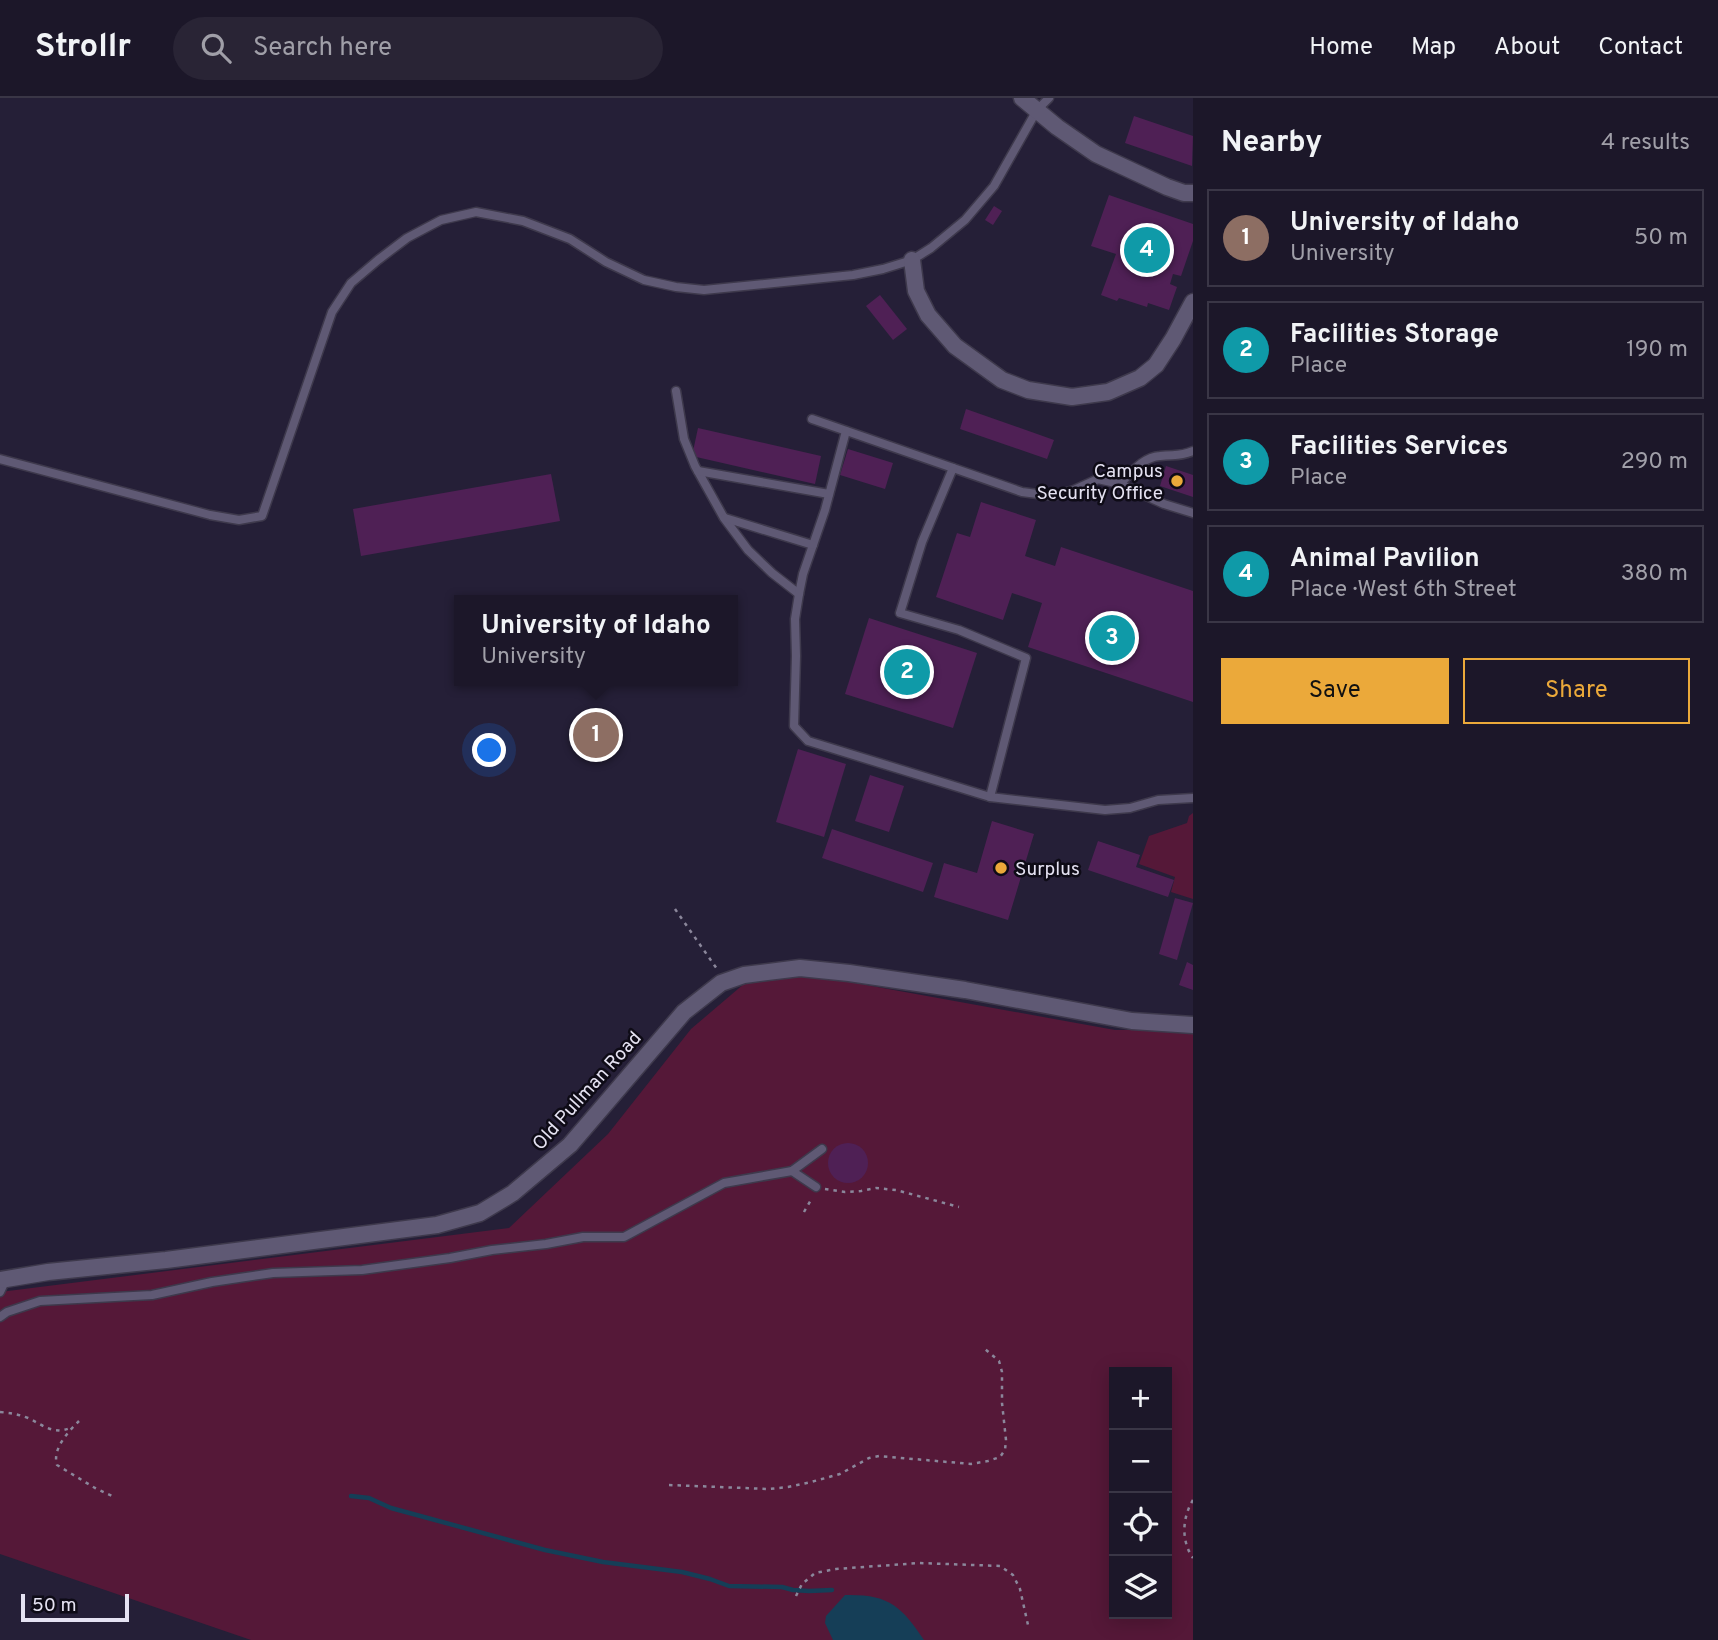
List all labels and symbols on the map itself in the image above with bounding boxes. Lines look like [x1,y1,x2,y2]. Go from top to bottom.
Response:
pin: 4 [1124,224,1170,276]
place label: Campus Security Office [1036,460,1163,506]
marker: Campus Security Office [1169,473,1185,489]
pin: 3 [1089,612,1135,664]
pin: 2 [884,646,930,698]
pin: 1 [573,709,619,761]
your location [472,733,506,767]
place label: Surplus [1015,858,1080,882]
marker: Surplus [993,860,1009,876]
street label: Old Pullman Road [528,1027,647,1156]
scale bar [21,1591,130,1623]

